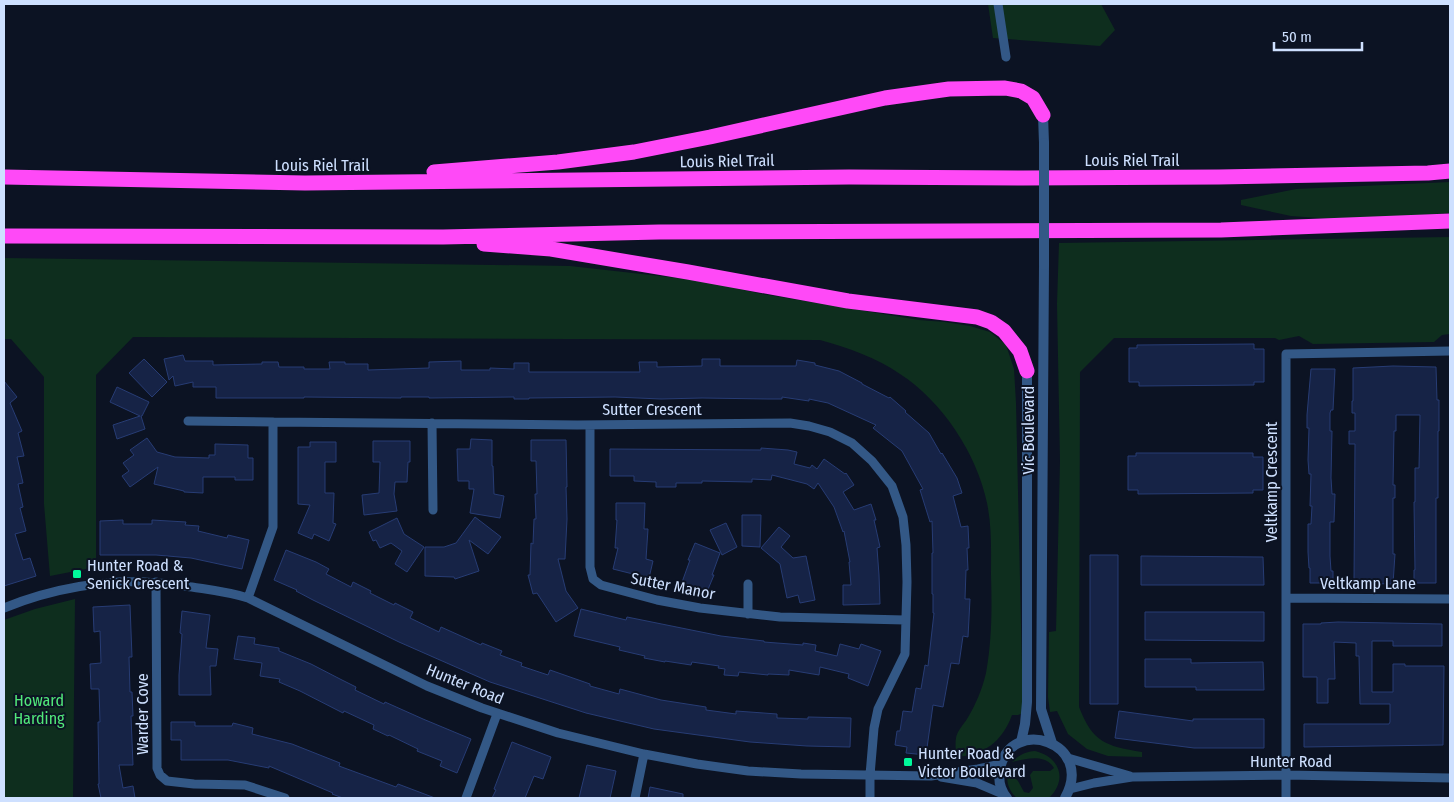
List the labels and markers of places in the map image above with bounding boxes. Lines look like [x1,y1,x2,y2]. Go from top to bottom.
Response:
place label: Hunter Road & Senick Crescent [87,556,190,593]
marker: Hunter Road & Senick Crescent [71,568,83,580]
place label: Hunter Road & Victor Boulevard [918,744,1026,781]
marker: Hunter Road & Victor Boulevard [902,756,914,768]

